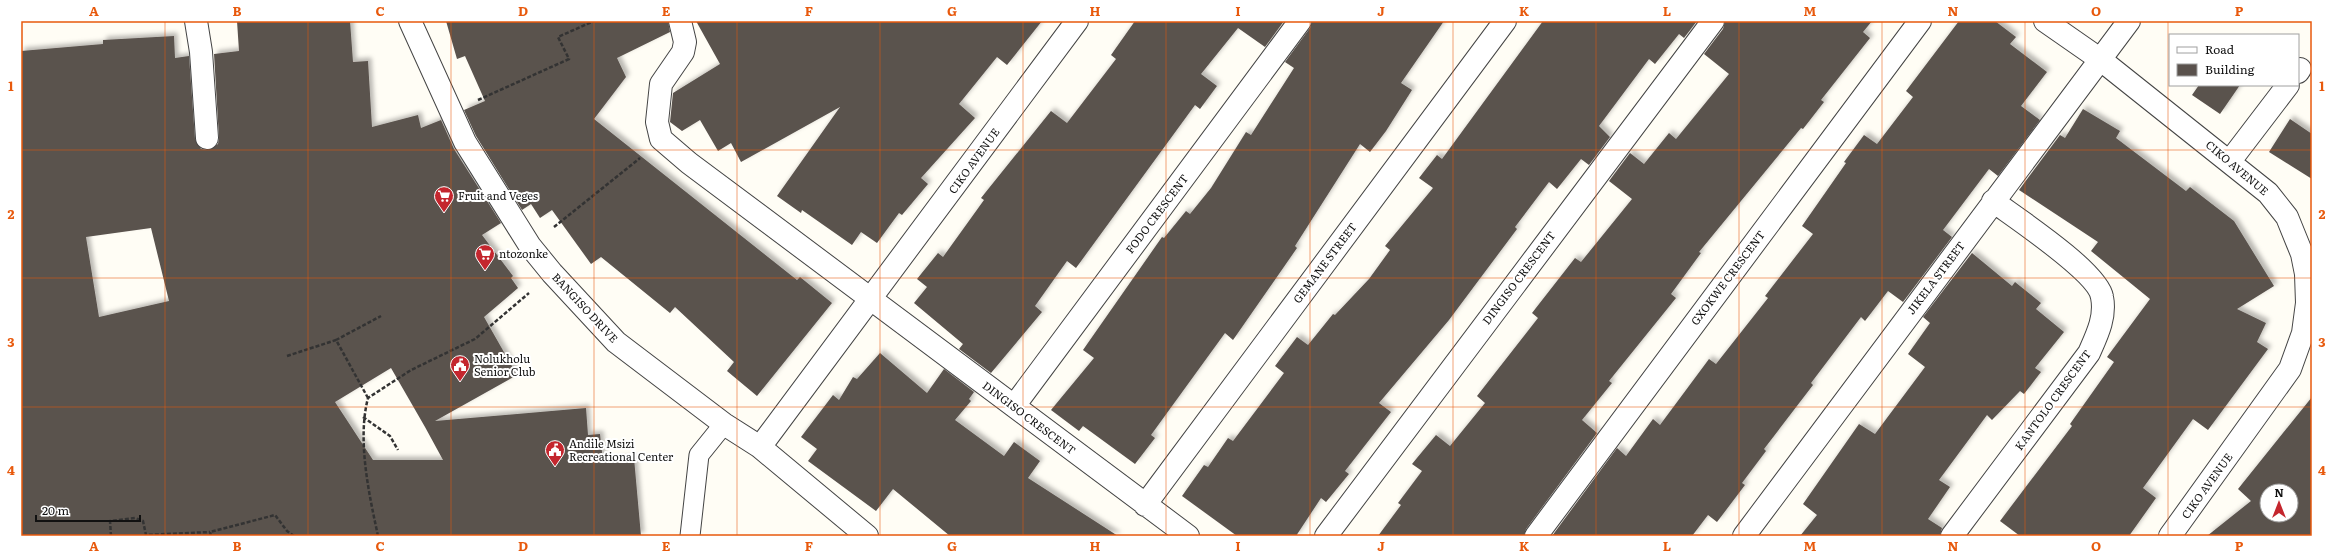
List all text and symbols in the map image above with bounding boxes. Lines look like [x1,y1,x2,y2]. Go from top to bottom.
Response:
text: A [89,1,99,20]
text: B [233,1,242,20]
text: C [375,1,385,20]
text: D [518,1,528,20]
text: E [662,1,671,20]
text: F [805,1,813,20]
text: G [947,1,957,20]
text: H [1090,1,1101,20]
text: I [1235,1,1241,20]
text: J [1377,1,1385,20]
text: K [1519,1,1530,20]
text: L [1663,1,1671,20]
text: M [1804,1,1817,20]
text: N [1948,1,1959,20]
text: O [2091,1,2101,20]
text: P [2235,1,2244,20]
legend [2169,34,2299,86]
text: Road [2205,40,2235,58]
text: Building [2205,60,2255,78]
text: 1 [8,76,14,95]
text: 1 [2319,76,2325,95]
street label: CIKO AVENUE [944,124,1003,197]
street label: CIKO AVENUE [2203,136,2273,198]
street label: FODO CRESCENT [1121,171,1191,256]
supermarket icon: Fruit and Veges [433,185,455,213]
place label: Fruit and Veges [458,187,538,203]
text: 2 [8,204,15,223]
text: 2 [2319,204,2326,223]
street label: GEMANE STREET [1289,219,1360,306]
street label: DINGISO CRESCENT [1478,227,1559,327]
street label: GXOKWE CRESCENT [1686,227,1768,328]
street label: JIKELA STREET [1902,238,1968,317]
supermarket icon: ntozonke [474,243,496,271]
place label: ntozonke [499,245,548,261]
street label: BANGISO DRIVE [549,269,622,346]
text: 3 [7,332,15,351]
text: 3 [2318,332,2326,351]
street label: KANTOLO CRESCENT [2010,346,2094,453]
place label: Nolukholu Senior Club [474,350,536,379]
public building icon: Nolukholu Senior Club [449,354,471,382]
street label: DINGISO CRESCENT [980,377,1080,458]
place label: Andile Msizi Recreational Center [569,435,674,464]
public building icon: Andile Msizi Recreational Center [544,439,566,467]
street label: CIKO AVENUE [2177,449,2236,522]
text: 4 [7,460,15,479]
text: 4 [2318,460,2326,479]
north arrow [2259,483,2299,523]
text: N [2274,484,2284,500]
scale bar [36,497,140,523]
text: 20 m [42,501,69,519]
text: A [89,536,99,555]
text: B [233,536,242,555]
text: C [375,536,385,555]
text: D [518,536,528,555]
text: E [662,536,671,555]
text: F [805,536,813,555]
text: G [947,536,957,555]
text: H [1090,536,1101,555]
text: I [1235,536,1241,555]
text: J [1377,536,1385,555]
text: K [1519,536,1530,555]
text: L [1663,536,1671,555]
text: M [1804,536,1817,555]
text: N [1948,536,1959,555]
text: O [2091,536,2101,555]
text: P [2235,536,2244,555]

